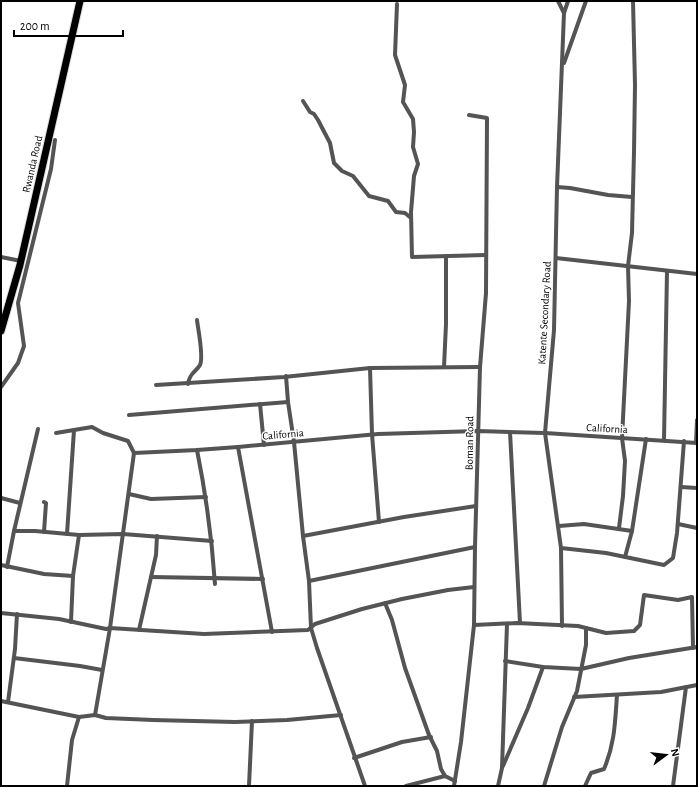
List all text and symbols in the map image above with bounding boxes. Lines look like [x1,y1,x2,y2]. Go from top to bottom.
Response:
scale bar [14,12,123,38]
text: 200 m [20,20,50,32]
street label: Rwanda Road [21,134,44,194]
street label: Katente Secondary Road [536,261,553,365]
street label: Boman Road [464,416,475,470]
street label: California [586,422,628,435]
street label: California [262,427,304,442]
north arrow [646,735,686,775]
text: N [669,747,681,758]

